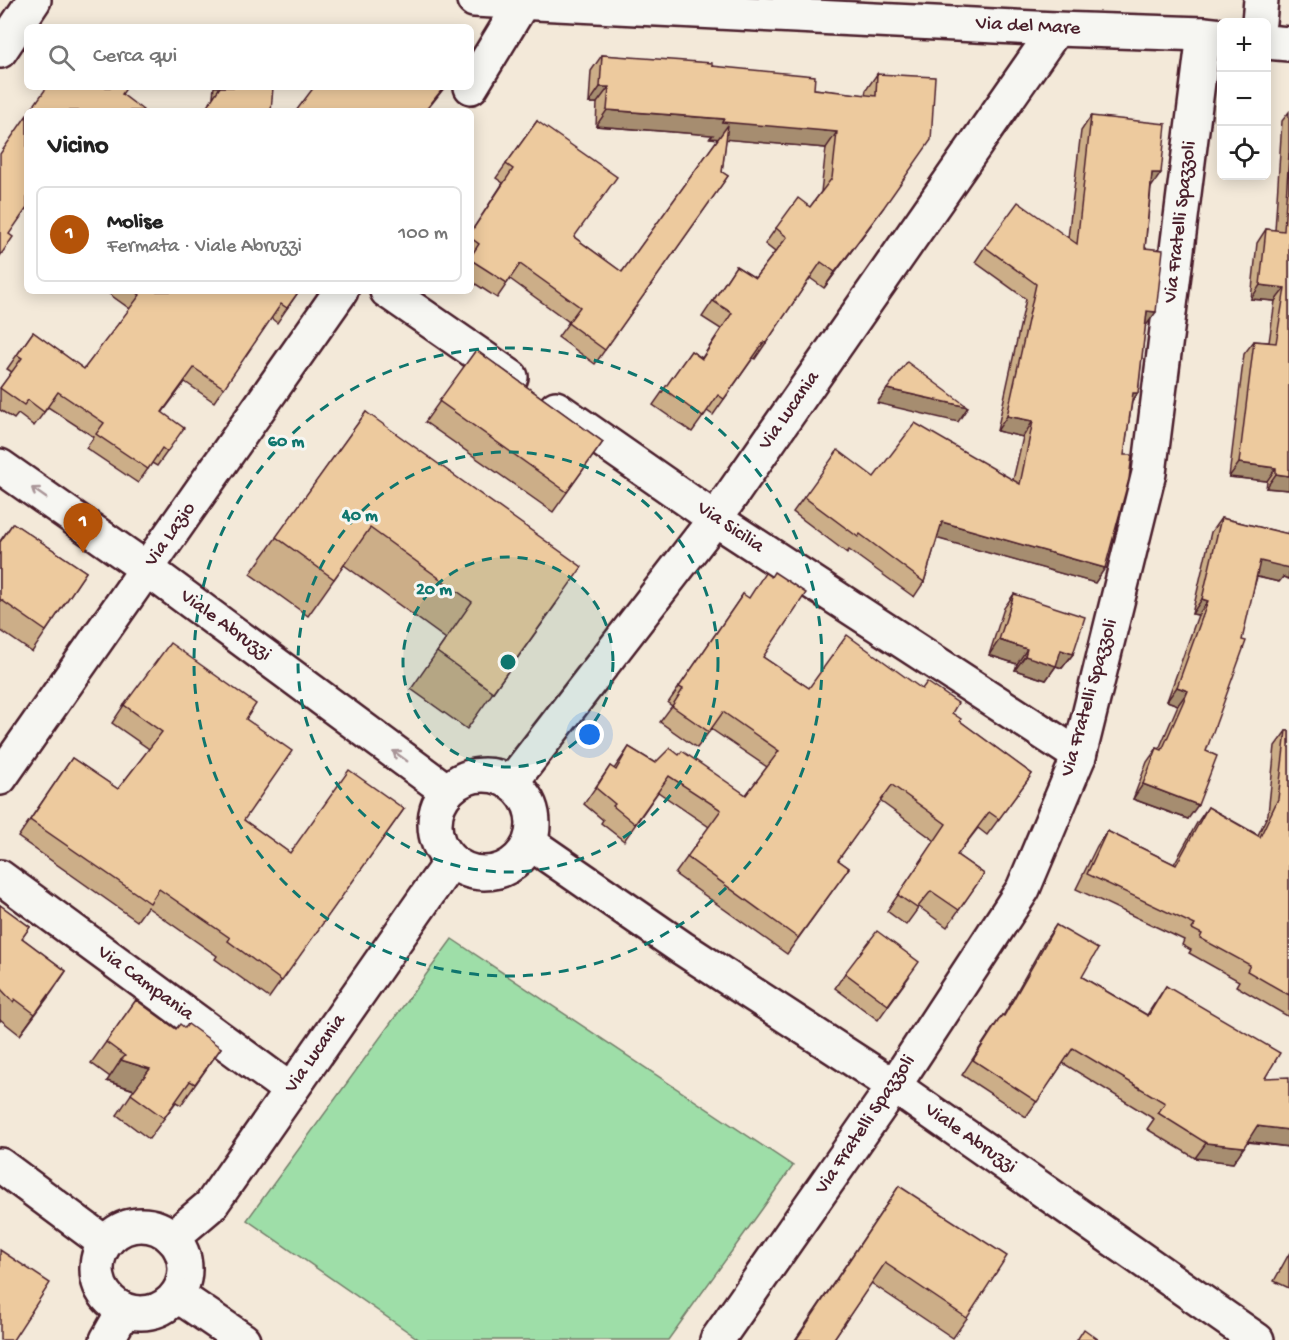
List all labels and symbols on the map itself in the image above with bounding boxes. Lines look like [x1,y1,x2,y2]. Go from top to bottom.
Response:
street label: Via del Mare [974,13,1082,41]
street label: Via Fratelli Spazzoli [1160,140,1202,305]
street label: Via Lucania [754,366,826,456]
text: 60 m [268,432,304,453]
one-way arrow [31,487,47,499]
street label: Via Sicilia [691,497,769,559]
street label: Via Lazio [140,498,201,572]
pin: 1 [64,504,103,553]
text: 40 m [341,506,378,527]
text: 20 m [416,580,452,601]
street label: Viale Abruzzi [174,585,275,667]
street label: Via Fratelli Spazzoli [1056,616,1124,781]
centre of rings [498,652,518,672]
your location [575,720,604,749]
one-way arrow [393,750,409,762]
street label: Via Campania [92,941,198,1027]
street label: Via Lucania [280,1009,352,1099]
street label: Via Fratelli Spazzoli [810,1051,921,1200]
street label: Viale Abruzzi [919,1098,1020,1179]

